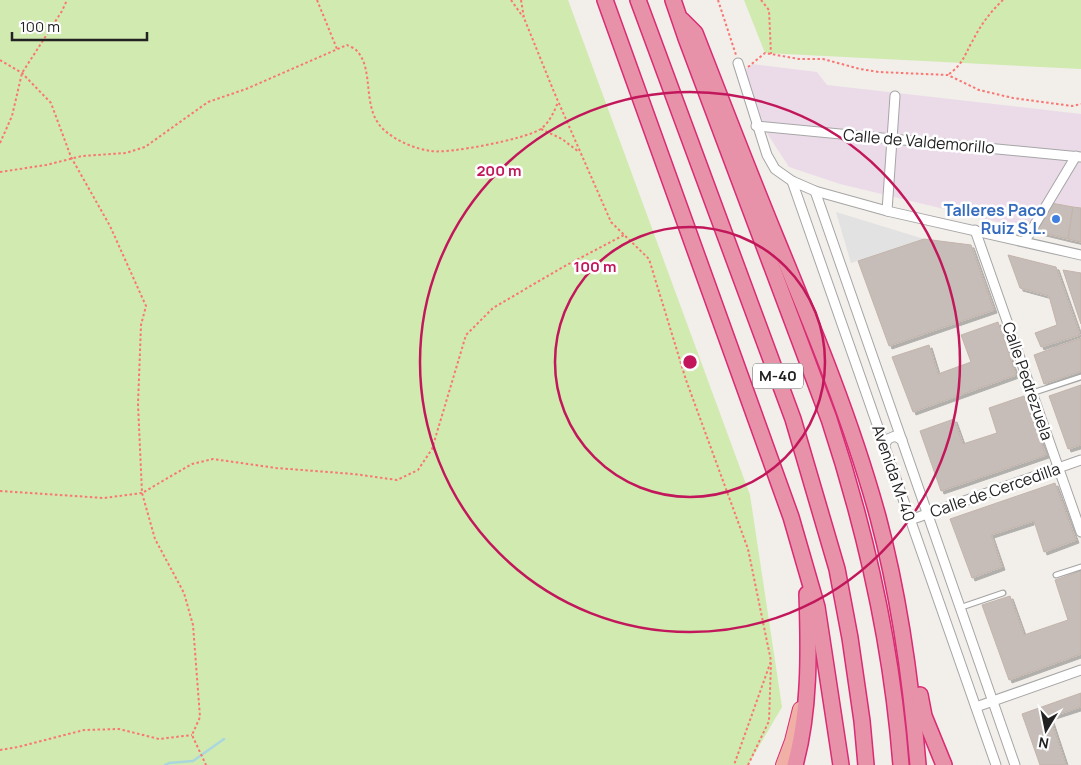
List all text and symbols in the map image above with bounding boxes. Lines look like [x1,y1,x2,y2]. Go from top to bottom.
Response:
scale bar [12,10,148,42]
text: 100 m [20,16,60,37]
street label: Calle de Valdemorillo [842,123,996,159]
text: 200 m [476,160,522,181]
place label: Talleres Paco Ruiz S.L. [944,199,1046,239]
marker: Talleres Paco Ruiz S.L. [1050,213,1062,225]
text: 100 m [574,256,616,277]
street label: Calle Pedrezuela [997,319,1059,443]
centre of rings [681,353,699,371]
road number: M-40 [753,364,803,388]
street label: Avenida M-40 [867,422,921,524]
street label: Calle de Cercedilla [927,457,1063,523]
north arrow [1021,705,1071,755]
text: N [1037,733,1050,754]

